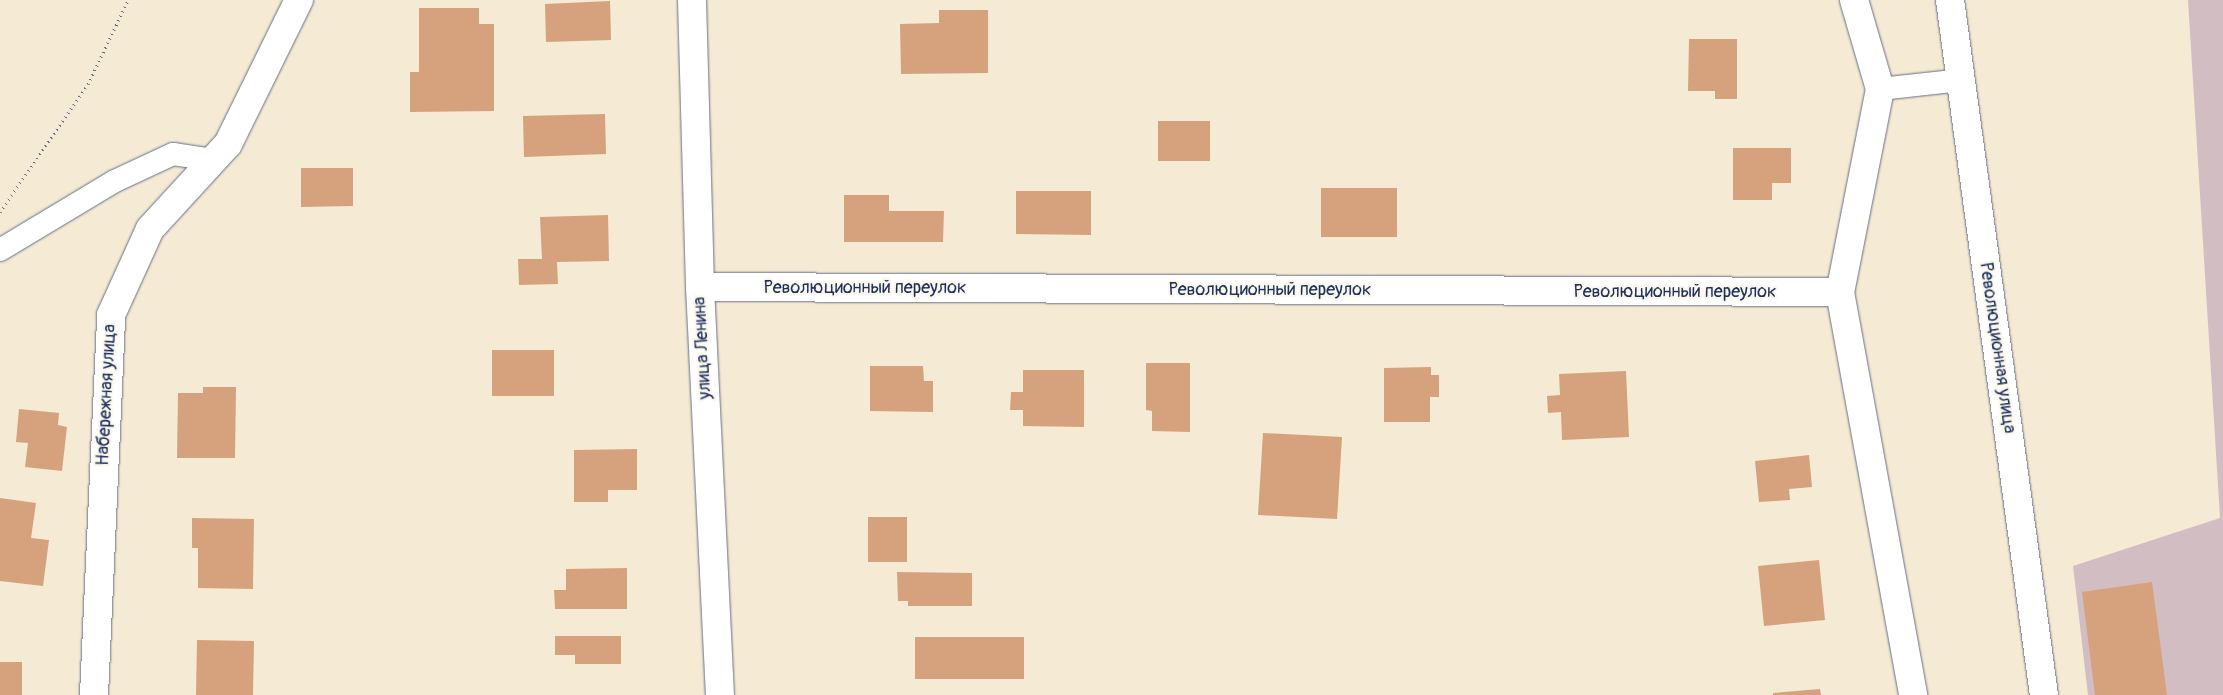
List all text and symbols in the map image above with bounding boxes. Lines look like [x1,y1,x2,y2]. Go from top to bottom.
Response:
street label: Революционная улица [1974,261,2020,435]
street label: Революционный переулок [764,277,966,299]
street label: Революционный переулок [1169,279,1371,301]
street label: Революционный переулок [1574,281,1776,303]
street label: улица Ленина [690,296,716,400]
street label: Набережная улица [93,324,121,466]

